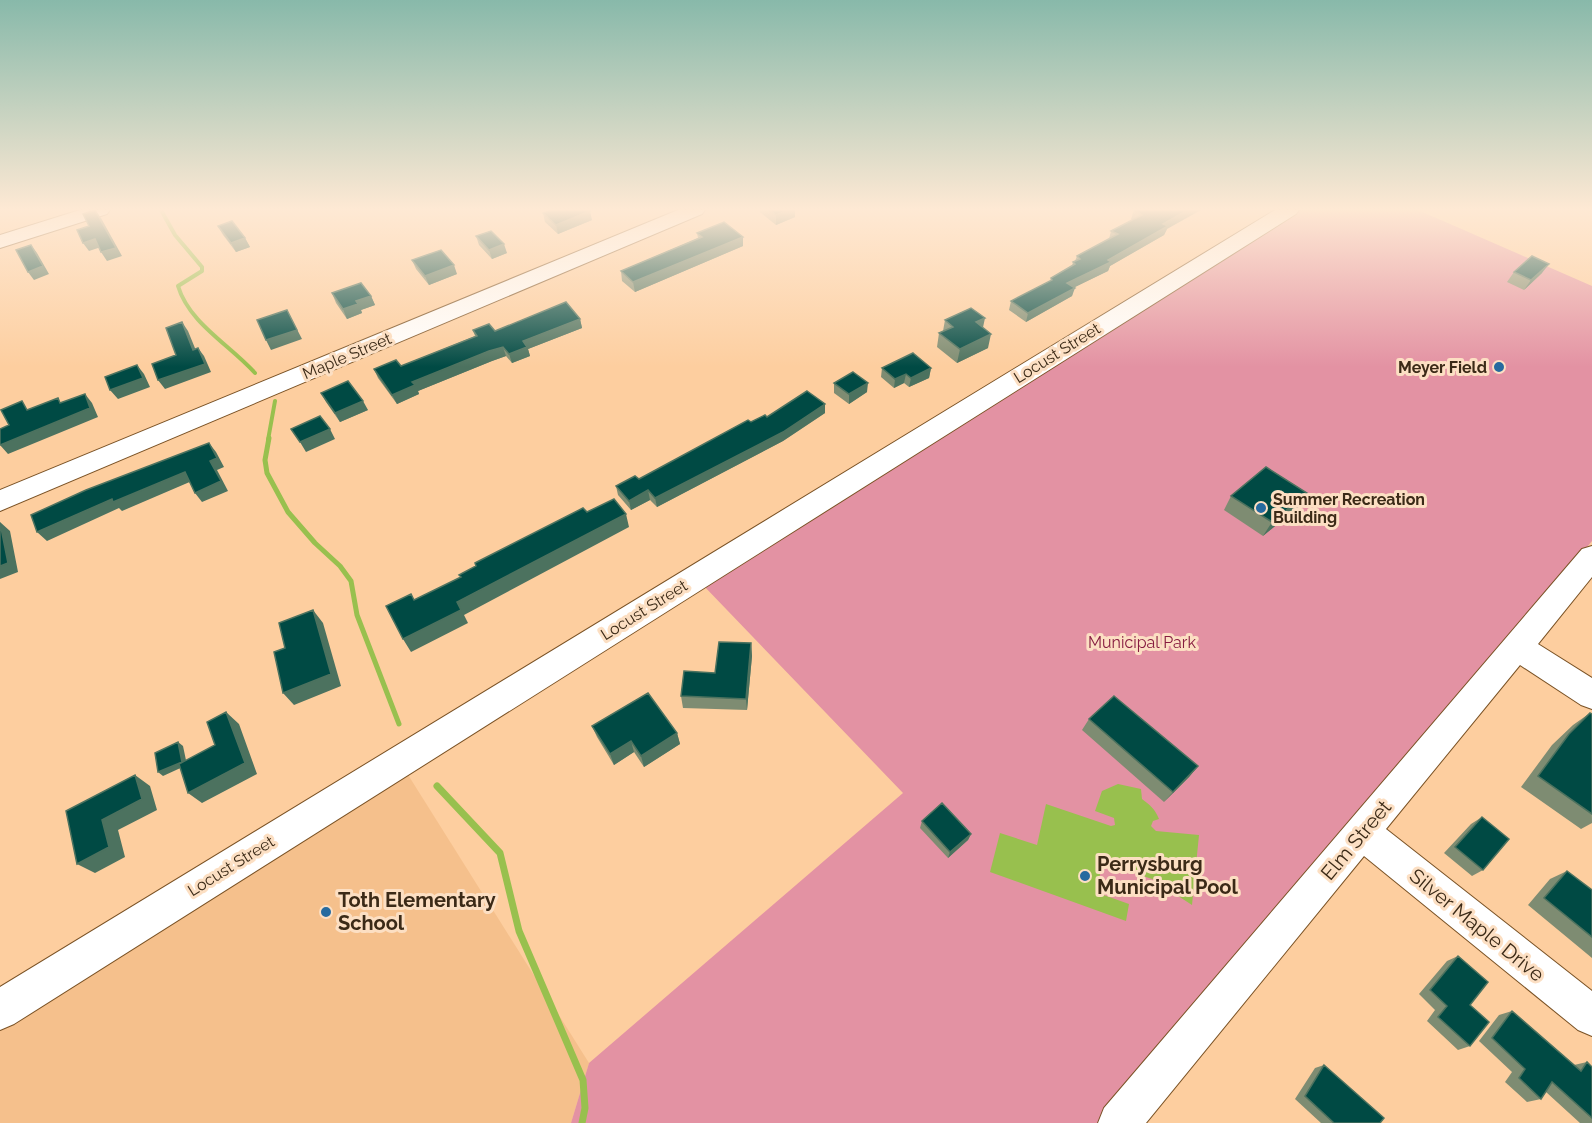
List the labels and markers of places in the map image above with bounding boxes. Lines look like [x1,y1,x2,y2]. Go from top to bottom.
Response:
place label: Meyer Field [1398,358,1487,377]
marker: Meyer Field [1492,360,1506,374]
place label: Summer Recreation Building [1273,490,1425,527]
marker: Summer Recreation Building [1254,501,1268,515]
place label: Perrysburg Municipal Pool [1097,852,1238,899]
marker: Perrysburg Municipal Pool [1078,869,1092,883]
place label: Toth Elementary School [338,888,496,935]
marker: Toth Elementary School [319,905,333,919]

